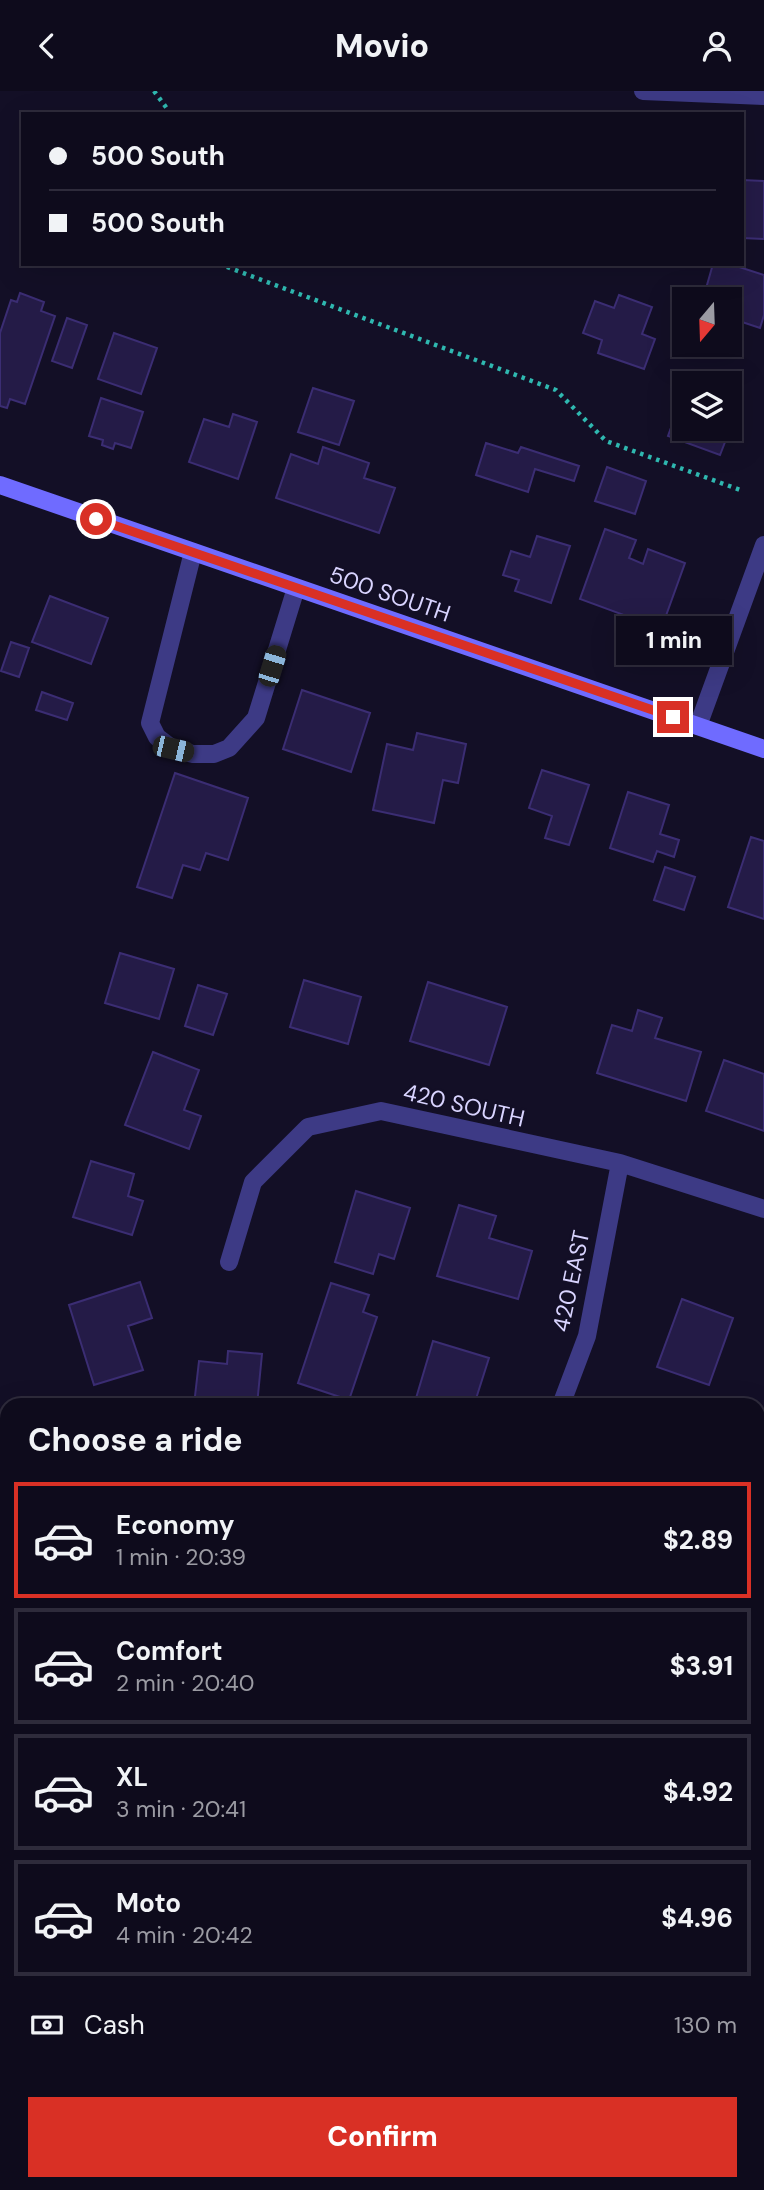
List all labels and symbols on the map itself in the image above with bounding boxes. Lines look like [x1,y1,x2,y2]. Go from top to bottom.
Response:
north arrow [672,287,742,357]
route start [80,503,112,535]
street label: 500 SOUTH [325,559,455,629]
callout: 1 min [615,615,731,665]
car [256,643,289,689]
route end [657,701,689,733]
car [151,734,196,764]
street label: 420 SOUTH [400,1076,528,1134]
street label: 420 EAST [546,1227,596,1334]

